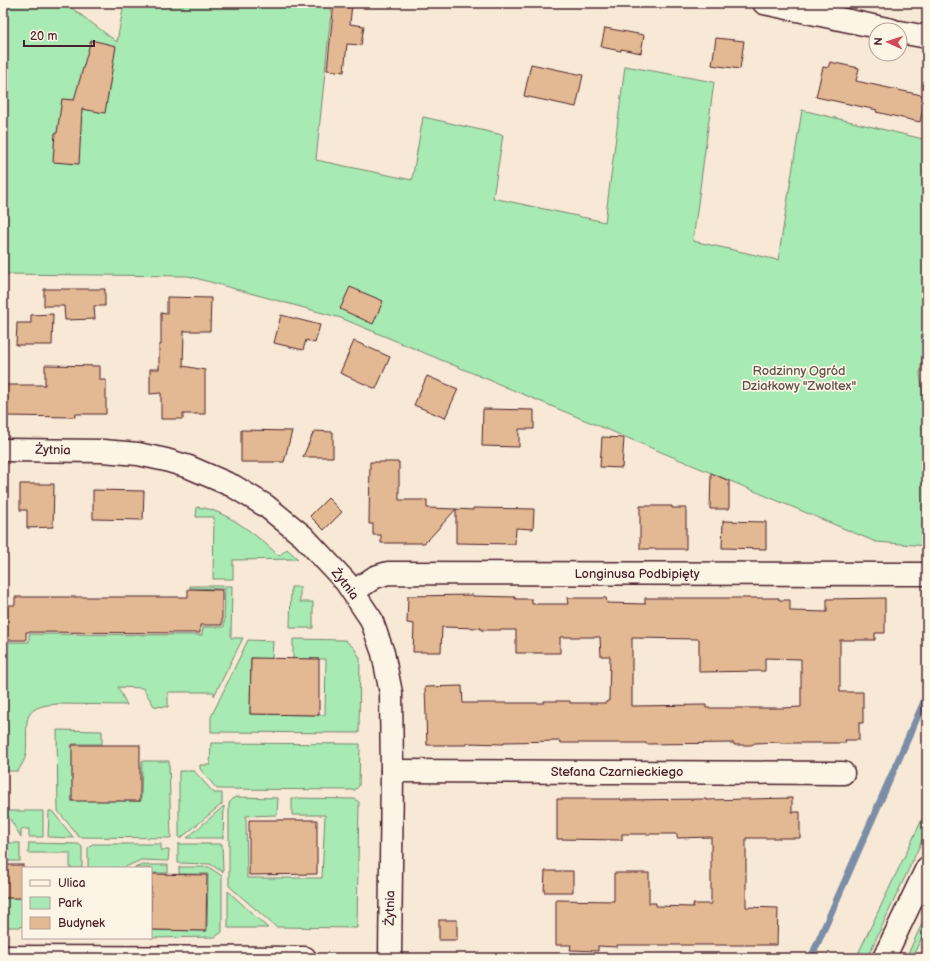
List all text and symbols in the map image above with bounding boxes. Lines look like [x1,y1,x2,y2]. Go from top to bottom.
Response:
scale bar [24,22,94,48]
north arrow [868,22,908,62]
text: 20 m [30,29,57,44]
text: N [872,37,885,46]
park label: Rodzinny Ogród Działkowy "Zwoltex" [742,363,856,394]
street label: Żytnia [34,442,71,458]
street label: Żytnia [327,564,362,603]
street label: Longinusa Podbipięty [574,566,700,582]
street label: Stefana Czarnieckiego [551,764,683,780]
legend [22,867,152,939]
text: Ulica [58,876,86,891]
street label: Żytnia [382,890,398,927]
text: Park [58,896,82,911]
text: Budynek [58,916,105,931]

